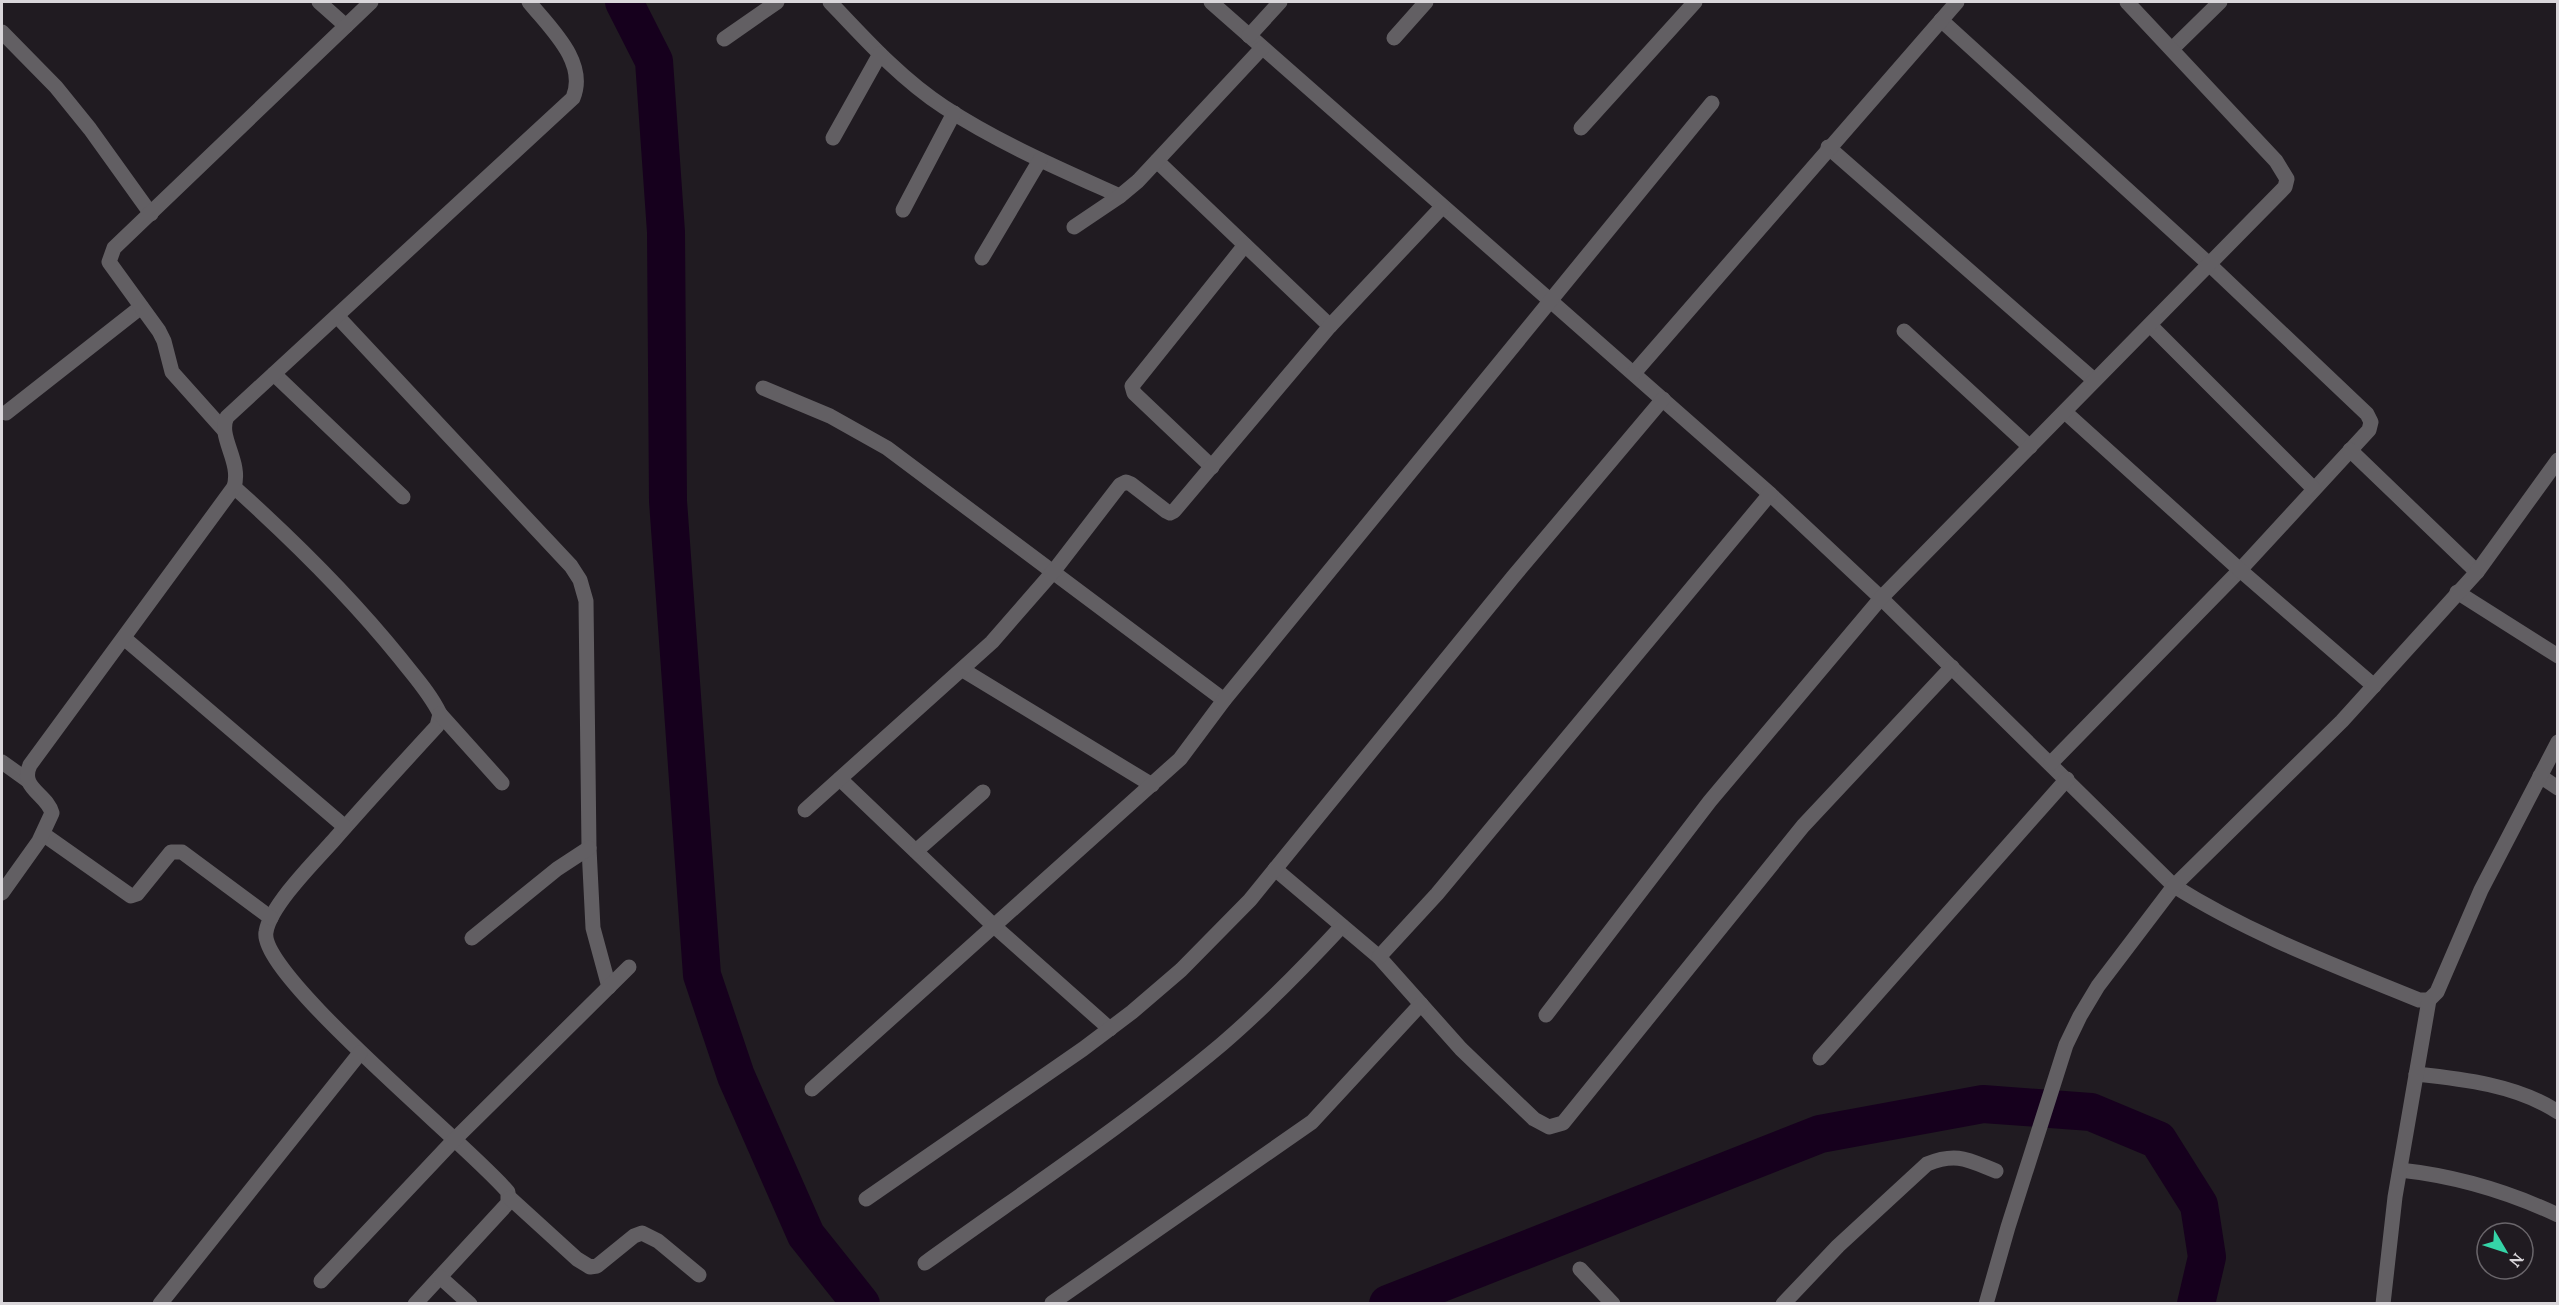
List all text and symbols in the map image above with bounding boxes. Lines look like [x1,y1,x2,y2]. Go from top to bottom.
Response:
north arrow [2475,1221,2535,1281]
text: N [2505,1249,2528,1272]

